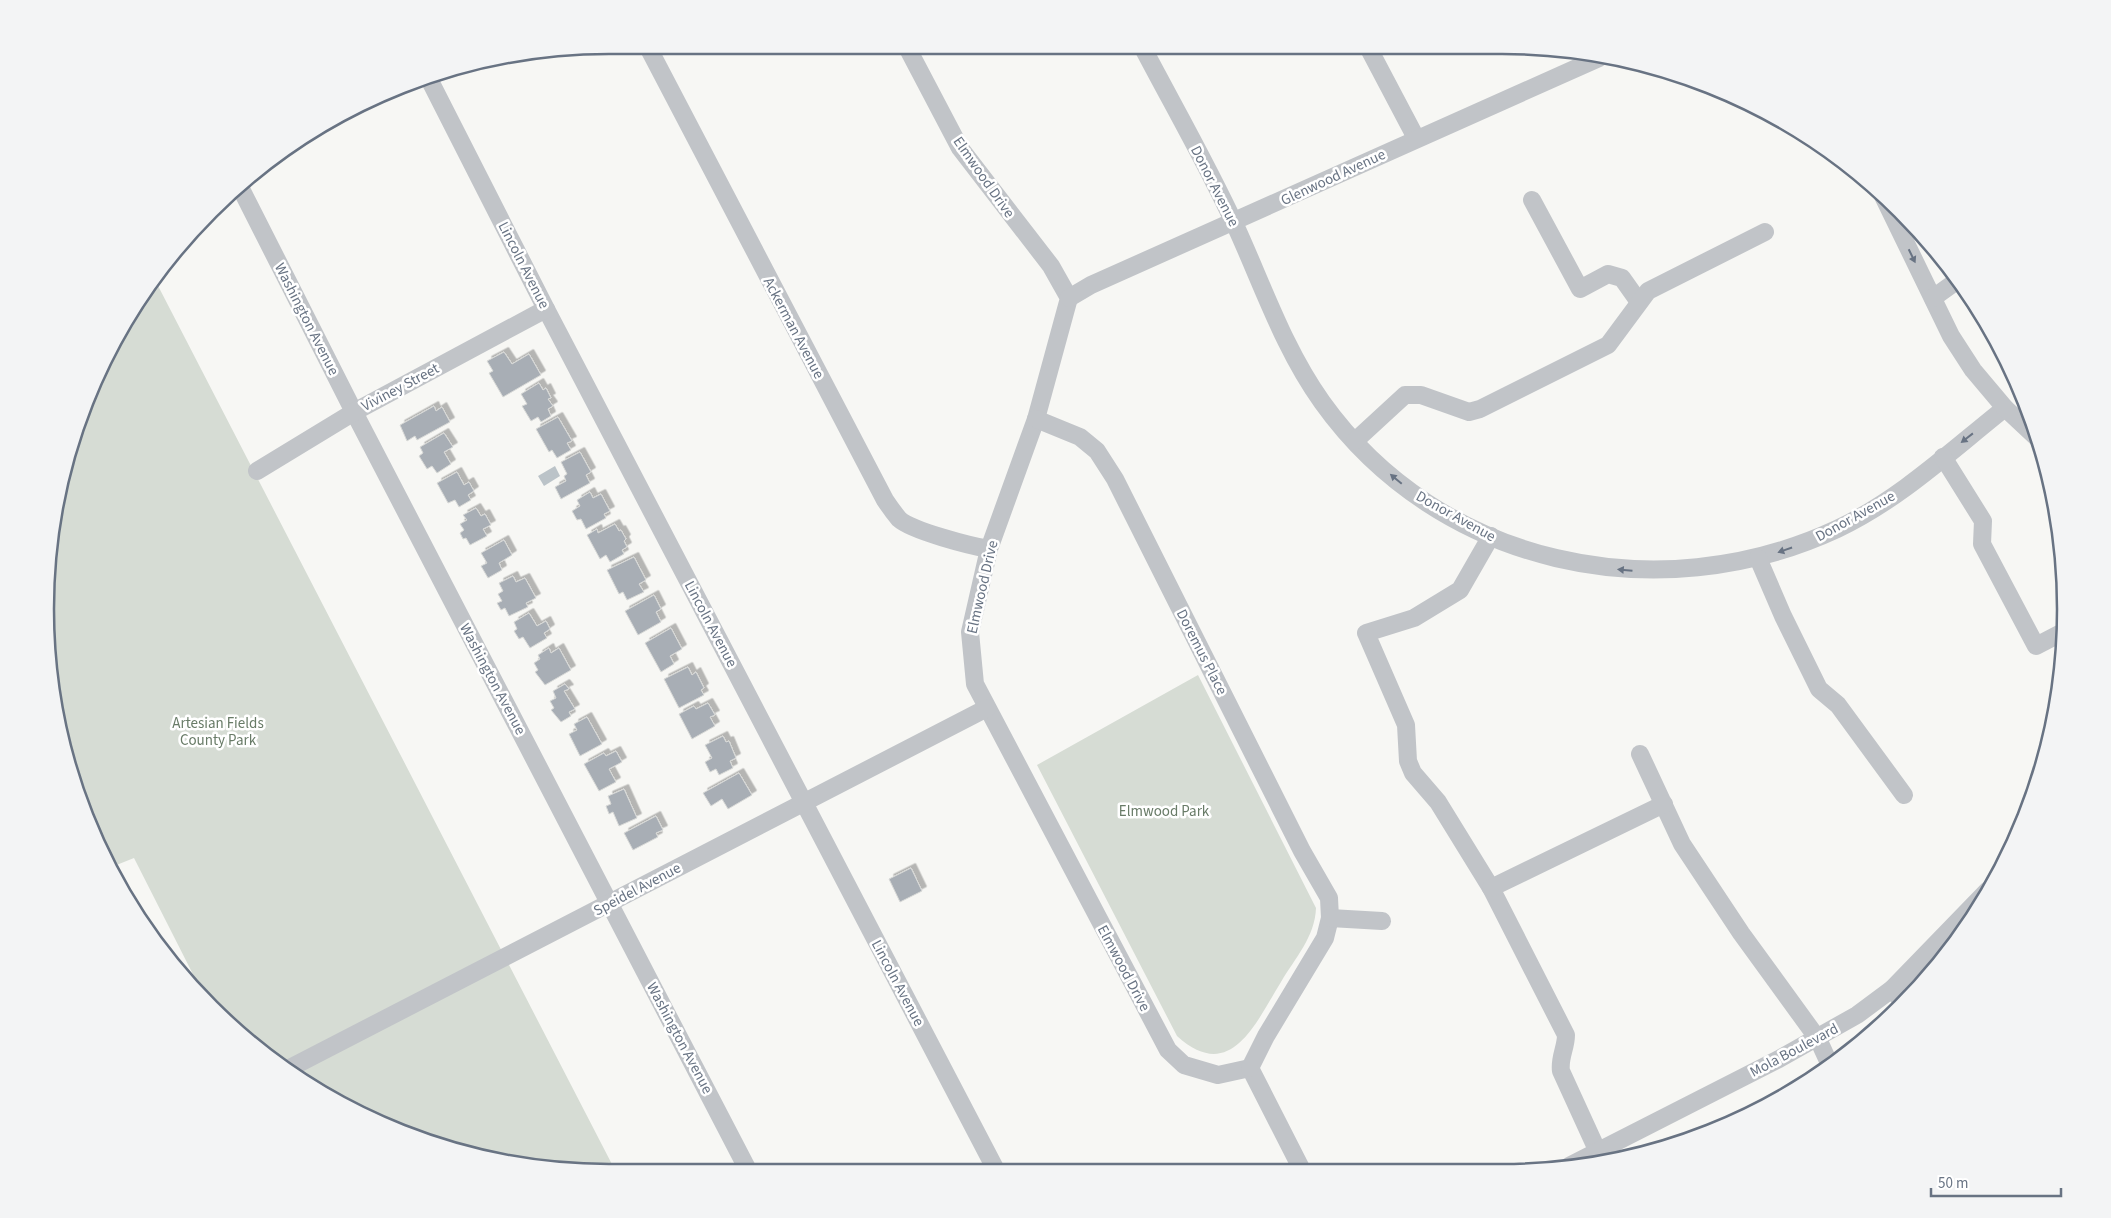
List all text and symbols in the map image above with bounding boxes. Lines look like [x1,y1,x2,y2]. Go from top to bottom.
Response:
street label: Elmwood Drive [948,132,1019,222]
street label: Donor Avenue [1185,142,1244,230]
street label: Glenwood Avenue [1277,144,1389,211]
street label: Lincoln Avenue [493,218,554,312]
one-way arrow [1908,249,1916,263]
street label: Washington Avenue [269,259,344,379]
street label: Ackerman Avenue [758,274,829,383]
street label: Viviney Street [358,358,443,417]
one-way arrow [1960,433,1974,443]
one-way arrow [1390,474,1402,485]
street label: Donor Avenue [1412,486,1499,547]
street label: Donor Avenue [1812,486,1899,547]
street label: Elmwood Drive [962,538,1003,636]
one-way arrow [1777,546,1792,554]
one-way arrow [1617,565,1633,573]
street label: Lincoln Avenue [679,577,742,671]
street label: Doremus Place [1171,606,1232,699]
street label: Washington Avenue [454,620,531,739]
park label: Artesian Fields County Park [172,713,264,751]
park label: Elmwood Park [1119,801,1210,822]
street label: Speidel Avenue [590,858,685,921]
street label: Elmwood Drive [1092,921,1155,1015]
street label: Lincoln Avenue [866,936,929,1030]
street label: Washington Avenue [641,979,718,1098]
street label: Mola Boulevard [1746,1018,1842,1083]
scale bar [1931,1166,2061,1198]
text: 50 m [1938,1173,1968,1194]

